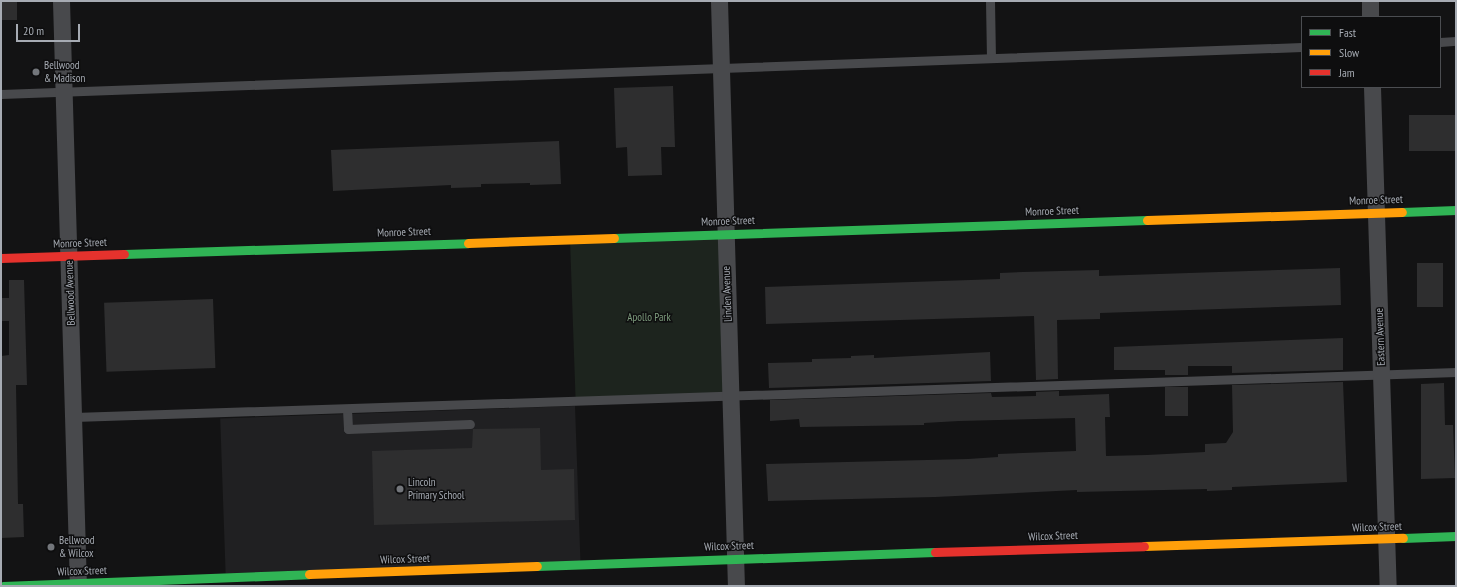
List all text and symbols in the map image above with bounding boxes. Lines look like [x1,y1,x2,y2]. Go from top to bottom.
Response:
scale bar [18,16,82,42]
legend [1301,16,1441,88]
text: 20 m [23,23,44,38]
text: Fast [1339,25,1356,40]
text: Slow [1339,45,1359,60]
place label: Bellwood & Madison [44,59,85,85]
text: Jam [1339,65,1355,80]
marker: Bellwood & Madison [31,67,41,77]
street label: Monroe Street [1349,192,1403,208]
street label: Monroe Street [1025,203,1079,219]
street label: Monroe Street [701,213,755,229]
street label: Monroe Street [377,224,431,240]
street label: Monroe Street [53,235,107,251]
street label: Bellwood Avenue [62,260,78,326]
street label: Linden Avenue [719,266,735,322]
street label: Eastern Avenue [1372,308,1388,366]
park label: Apollo Park [627,310,671,324]
place label: Lincoln Primary School [408,476,465,502]
marker: Lincoln Primary School [395,484,405,494]
street label: Wilcox Street [1352,520,1402,534]
street label: Wilcox Street [1028,529,1078,543]
place label: Bellwood & Wilcox [59,534,95,560]
street label: Wilcox Street [704,539,754,553]
marker: Bellwood & Wilcox [46,542,56,552]
street label: Wilcox Street [380,552,430,566]
street label: Wilcox Street [57,564,107,578]

